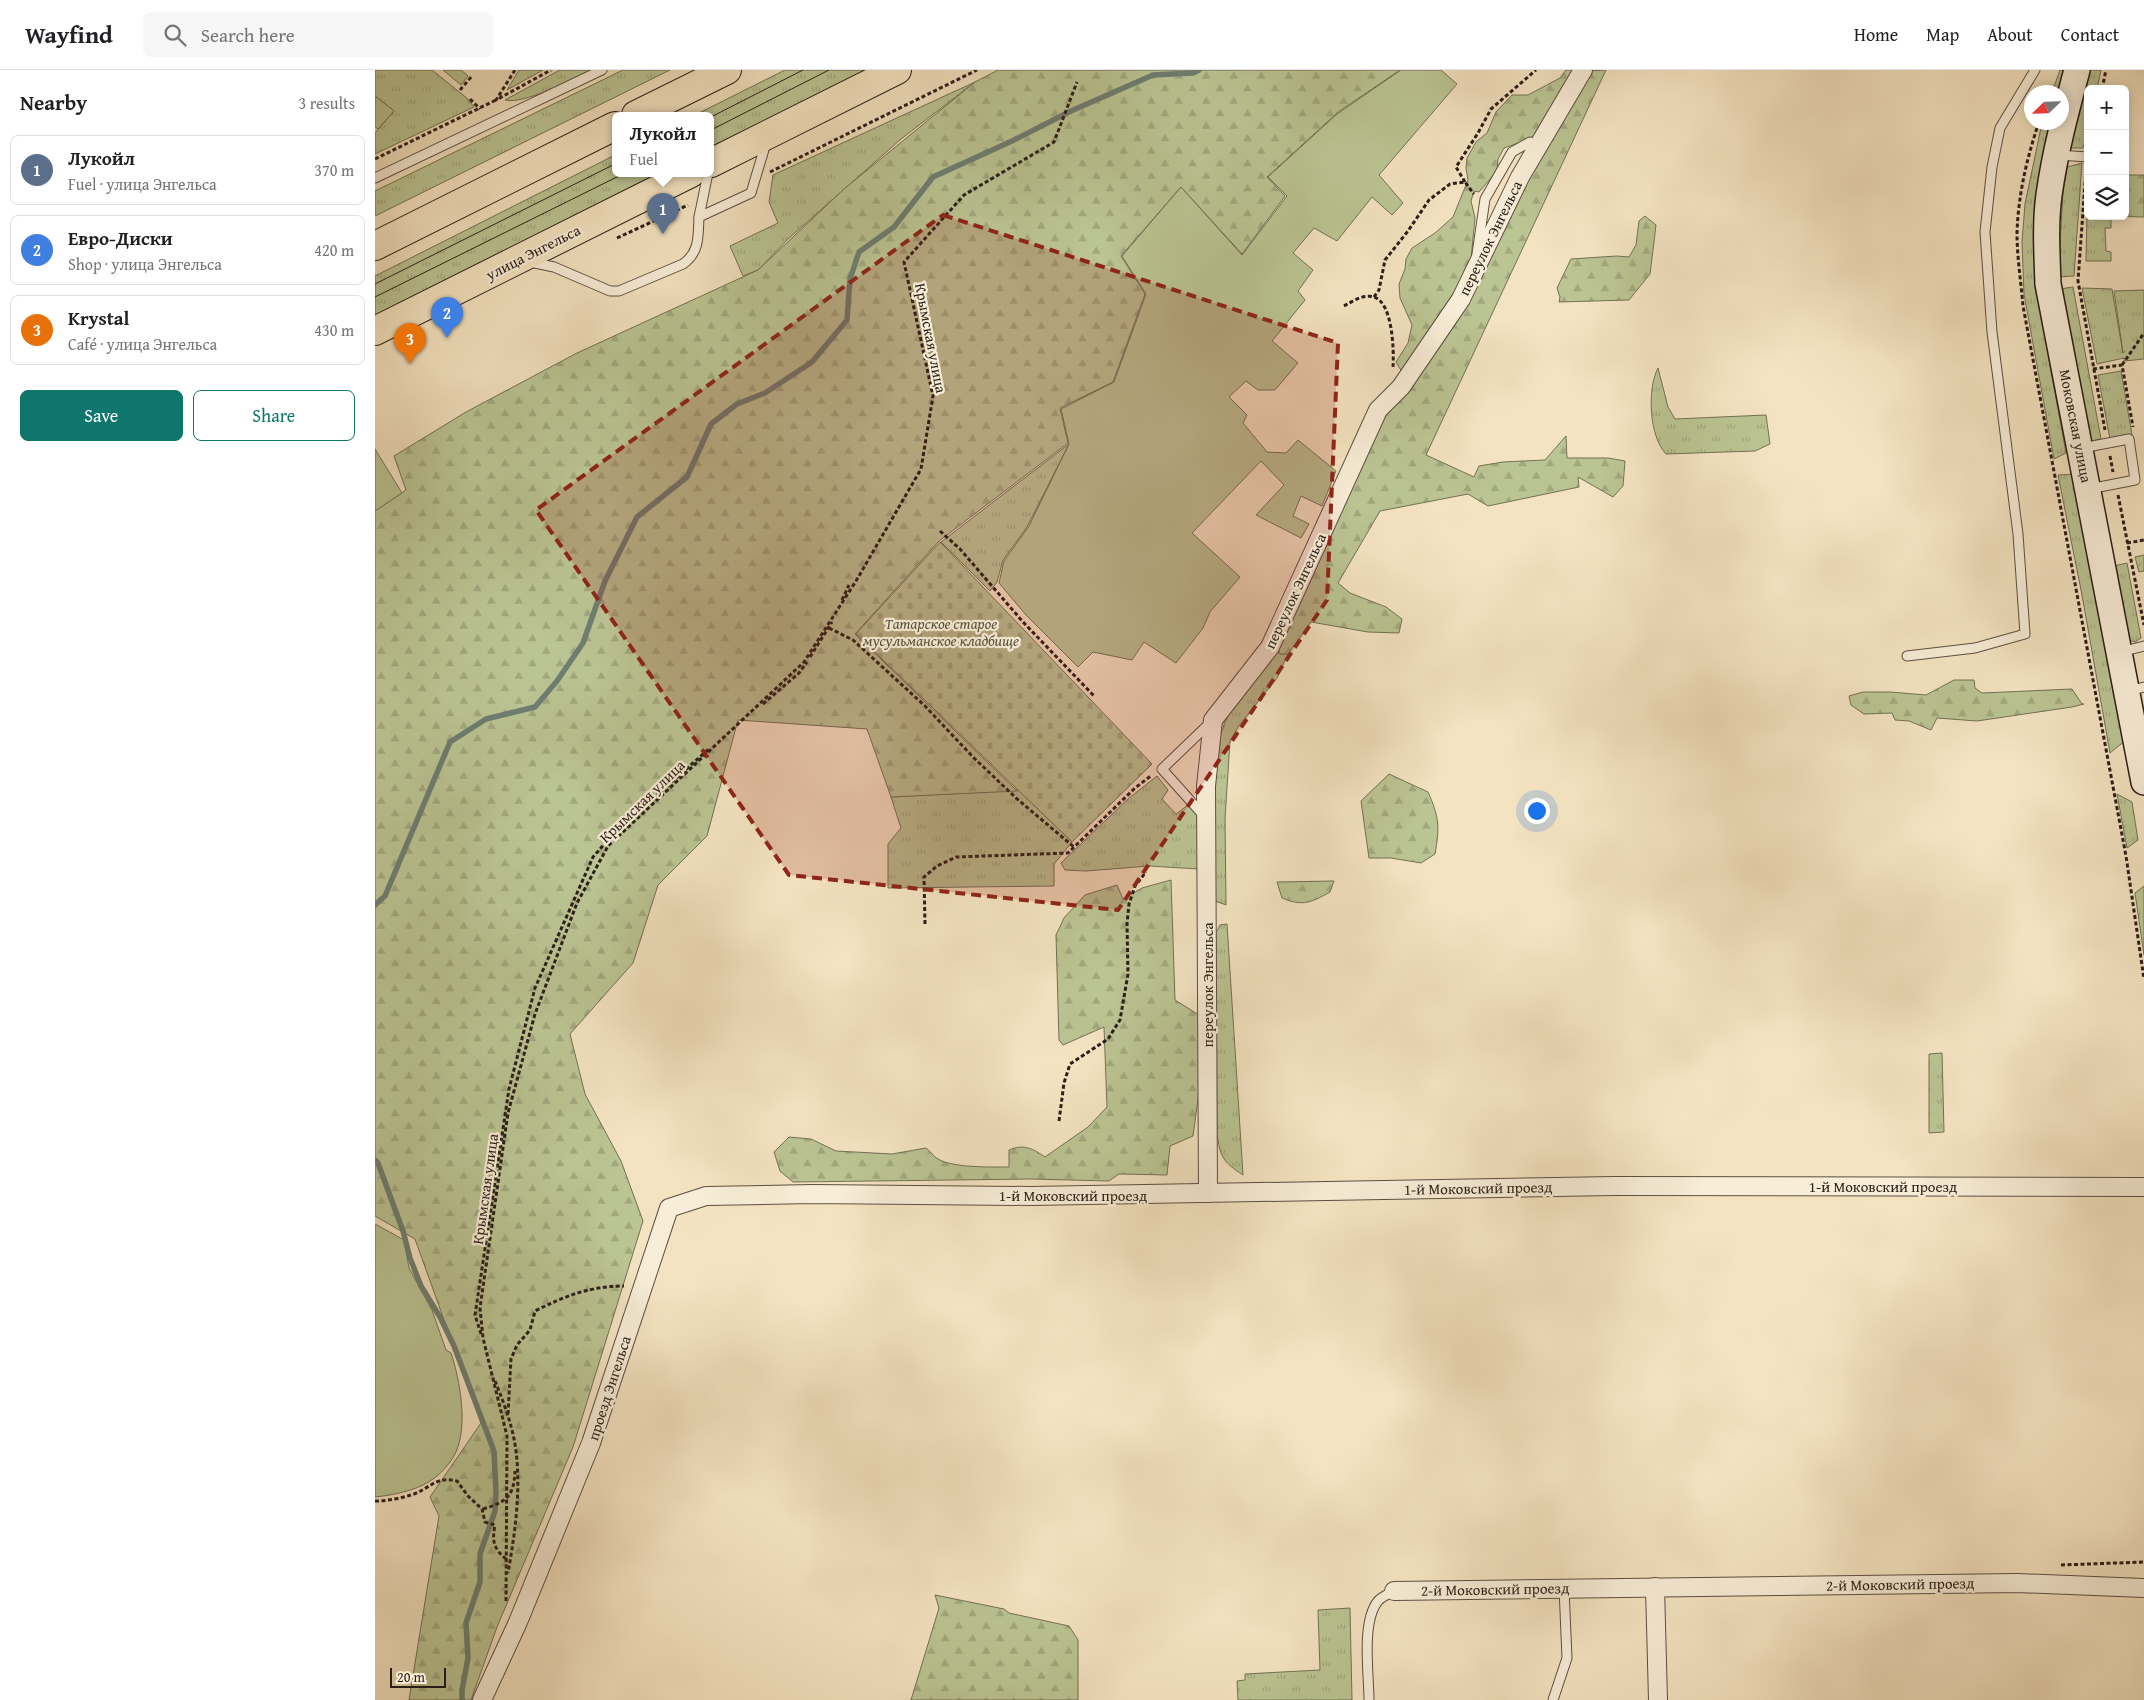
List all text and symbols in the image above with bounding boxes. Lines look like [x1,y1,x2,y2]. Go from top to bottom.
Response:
search box [143,12,493,57]
text: Wayfind [25,17,113,52]
icon: search [161,21,189,49]
text: Search here [201,21,295,49]
text: Home [1854,21,1898,48]
text: Map [1926,21,1959,48]
text: About [1987,21,2033,48]
text: Contact [2061,21,2119,48]
north arrow [2024,85,2069,130]
map controls [2084,85,2129,220]
button: + [2084,85,2129,130]
text: Nearby [20,87,87,118]
text: 3 results [298,91,355,115]
popup [612,112,714,177]
text: Лукойл [630,119,696,147]
button: − [2084,130,2129,175]
text: Лукойл [68,144,135,172]
text: Fuel [630,147,658,171]
text: 1 [33,158,41,182]
text: 370 m [314,158,354,182]
text: Fuel · улица Энгельса [68,172,217,196]
button: layers [2084,175,2129,220]
street label: переулок Энгельса [1453,176,1527,299]
pin: 1 [647,193,679,234]
street label: улица Энгельса [481,219,585,285]
text: Евро-Диски [68,224,173,252]
text: 2 [33,238,41,262]
text: 420 m [314,238,354,262]
text: Shop · улица Энгельса [68,252,222,276]
street label: Крымская улица [910,281,952,396]
pin: 2 [431,297,463,338]
text: Krystal [68,304,129,332]
text: 3 [33,318,41,342]
text: 430 m [314,318,354,342]
pin: 3 [394,323,426,364]
text: Café · улица Энгельса [68,332,217,356]
street label: Моковская улица [2055,367,2097,485]
button: Save [20,390,183,441]
button: Share [193,390,355,441]
street label: переулок Энгельса [1259,529,1331,652]
park label: Татарское старое мусульманское кладбище [863,613,1019,651]
street label: Крымская улица [595,754,690,847]
your location [1524,798,1550,824]
street label: переулок Энгельса [1197,922,1218,1048]
street label: Крымская улица [467,1131,503,1246]
street label: 1-й Моковский проезд [1404,1176,1552,1200]
street label: 1-й Моковский проезд [1809,1176,1957,1197]
street label: 1-й Моковский проезд [999,1185,1147,1206]
street label: проезд Энгельса [582,1332,636,1443]
street label: 2-й Моковский проезд [1826,1572,1974,1596]
street label: 2-й Моковский проезд [1421,1577,1569,1601]
scale bar [390,1665,446,1688]
text: 20 m [397,1667,425,1687]

